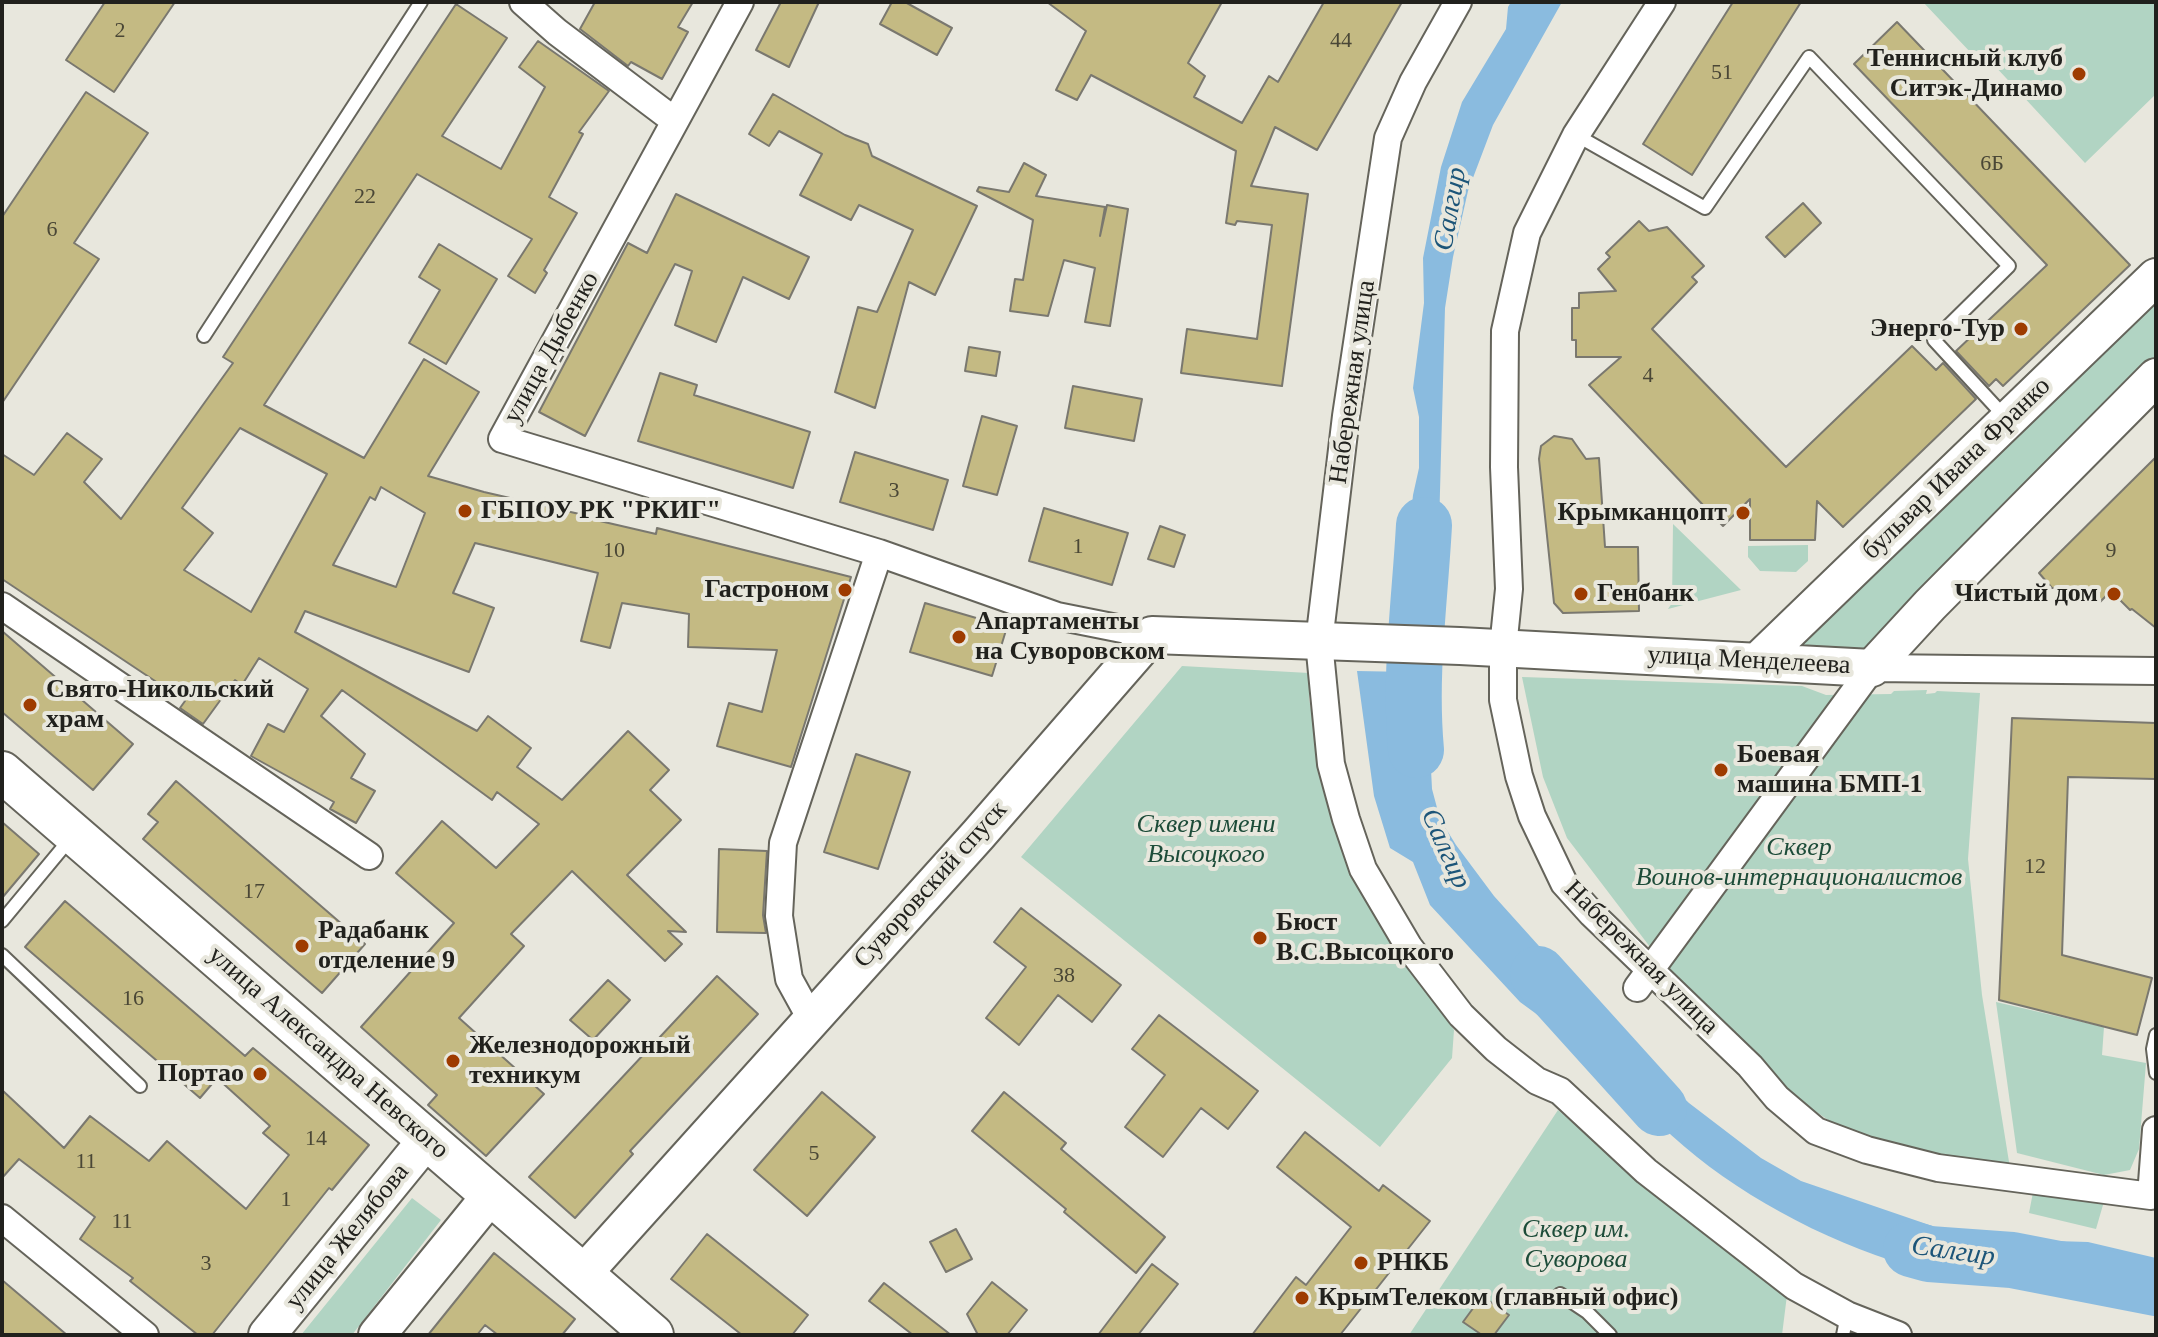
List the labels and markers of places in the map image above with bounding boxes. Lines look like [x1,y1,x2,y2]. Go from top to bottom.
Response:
place label: Теннисный клуб Ситэк-Динамо [1867,43,2063,104]
marker: Теннисный клуб Ситэк-Динамо [2070,65,2088,83]
place label: Энерго-Тур [1870,313,2005,345]
marker: Энерго-Тур [2012,320,2030,338]
place label: ГБПОУ РК "РКИГ" [481,495,721,527]
place label: Крымканцопт [1557,497,1727,529]
marker: ГБПОУ РК "РКИГ" [456,502,474,520]
marker: Крымканцопт [1734,504,1752,522]
place label: Гастроном [704,574,829,606]
place label: Генбанк [1597,578,1694,610]
place label: Чистый дом [1954,578,2098,610]
marker: Гастроном [836,581,854,599]
marker: Генбанк [1572,585,1590,603]
marker: Чистый дом [2105,585,2123,603]
place label: Апартаменты на Суворовском [975,606,1165,668]
marker: Апартаменты на Суворовском [950,628,968,646]
place label: Свято-Никольский храм [46,674,274,736]
marker: Свято-Никольский храм [21,696,39,714]
place label: Боевая машина БМП-1 [1737,739,1923,800]
marker: Боевая машина БМП-1 [1712,761,1730,779]
place label: Бюст В.С.Высоцкого [1276,907,1454,968]
place label: Радабанк отделение 9 [318,915,455,976]
marker: Бюст В.С.Высоцкого [1251,929,1269,947]
marker: Радабанк отделение 9 [293,937,311,955]
place label: Железнодорожный техникум [469,1030,691,1092]
marker: Железнодорожный техникум [444,1052,462,1070]
place label: Портао [158,1058,244,1090]
marker: Портао [251,1065,269,1083]
place label: РНКБ [1377,1247,1449,1279]
marker: РНКБ [1352,1254,1370,1272]
place label: КрымТелеком (главный офис) [1318,1282,1678,1314]
marker: КрымТелеком (главный офис) [1293,1289,1311,1307]

